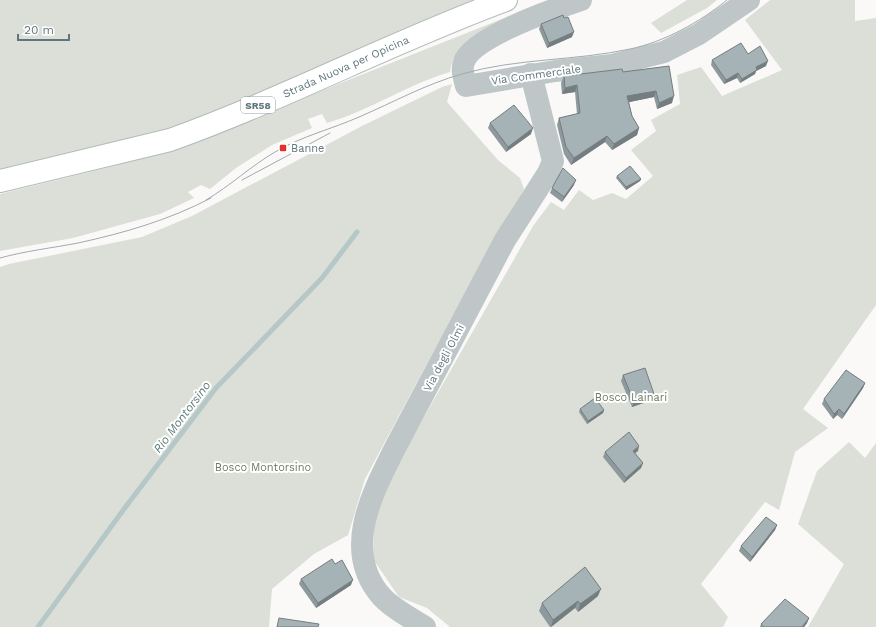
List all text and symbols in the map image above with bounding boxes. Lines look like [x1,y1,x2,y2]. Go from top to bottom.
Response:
scale bar [18,16,69,42]
text: 20 m [24,23,54,37]
street label: Strada Nuova per Opicina [281,33,411,101]
street label: Via Commerciale [490,62,582,88]
road number: SR58 [241,97,275,113]
place label: Banne [291,142,324,155]
marker: Banne [278,143,288,153]
street label: Via degli Olmi [421,322,467,394]
water label: Rio Montorsino [151,378,213,456]
park label: Bosco Lainari [595,391,667,404]
park label: Bosco Montorsino [215,461,311,474]

